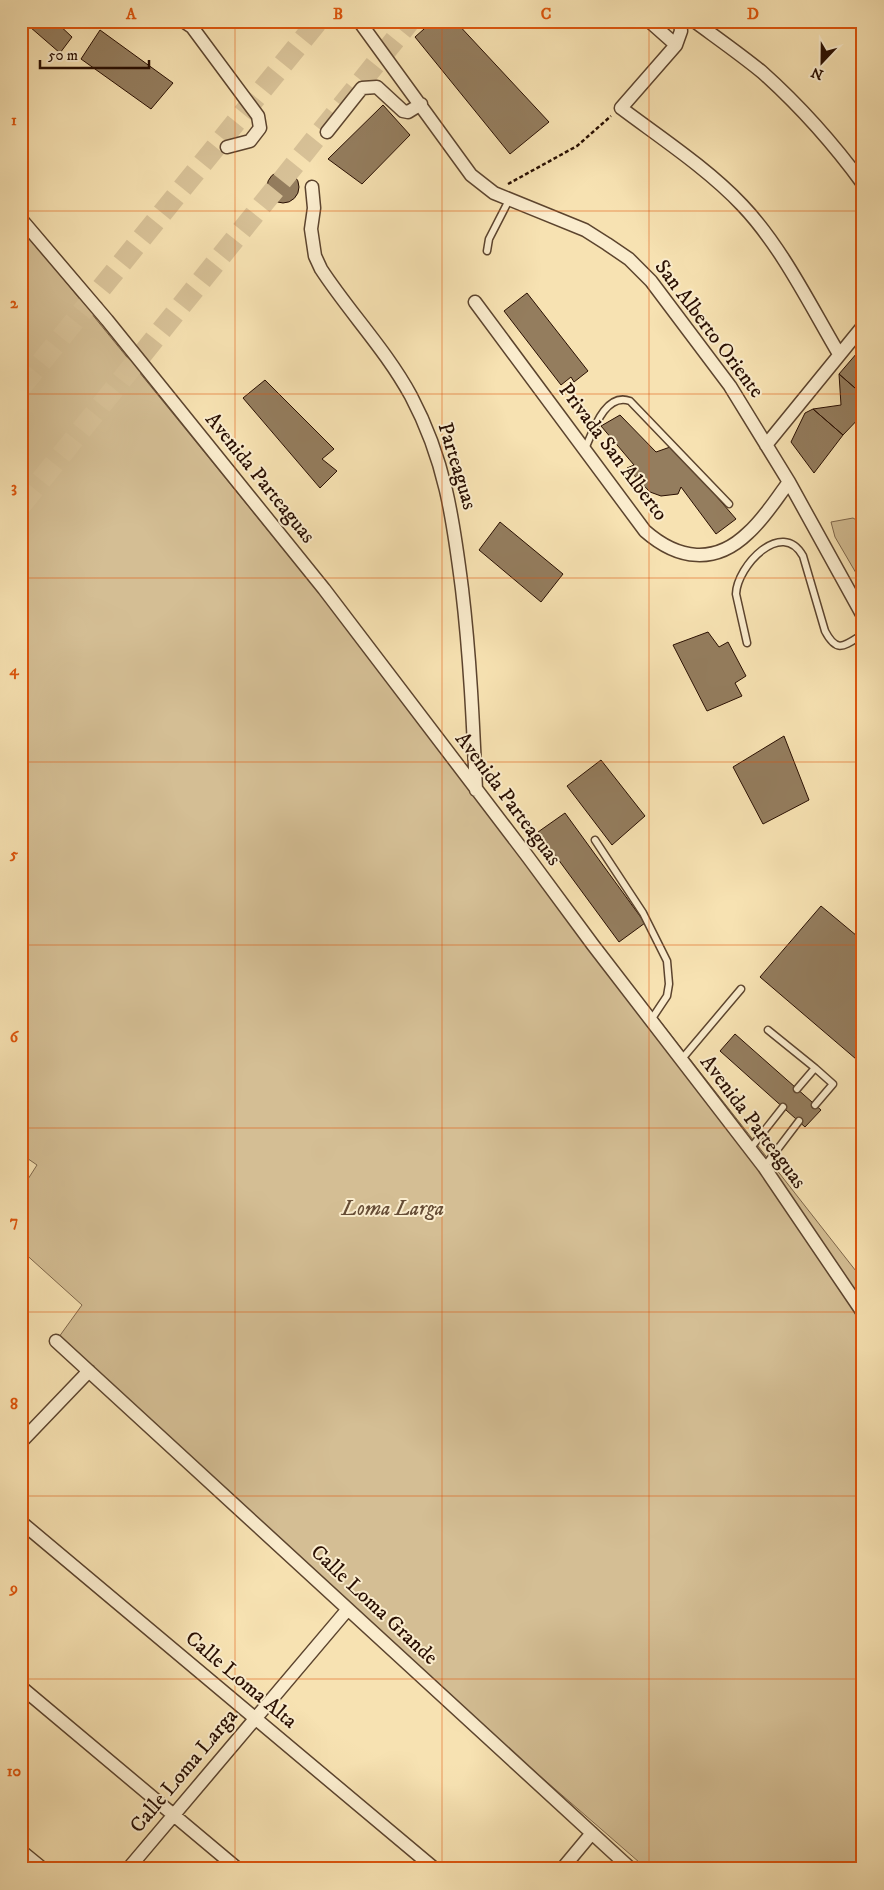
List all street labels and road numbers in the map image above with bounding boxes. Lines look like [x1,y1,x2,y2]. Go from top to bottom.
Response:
street label: San Alberto Oriente [649,255,769,403]
street label: Privada San Alberto [553,378,673,526]
street label: Avenida Parteaguas [199,407,321,549]
street label: Parteaguas [431,419,483,513]
street label: Avenida Parteaguas [449,727,567,871]
street label: Avenida Parteaguas [694,1050,812,1194]
street label: Calle Loma Grande [305,1539,443,1671]
street label: Calle Loma Alta [180,1626,302,1734]
street label: Calle Loma Larga [124,1704,244,1838]

